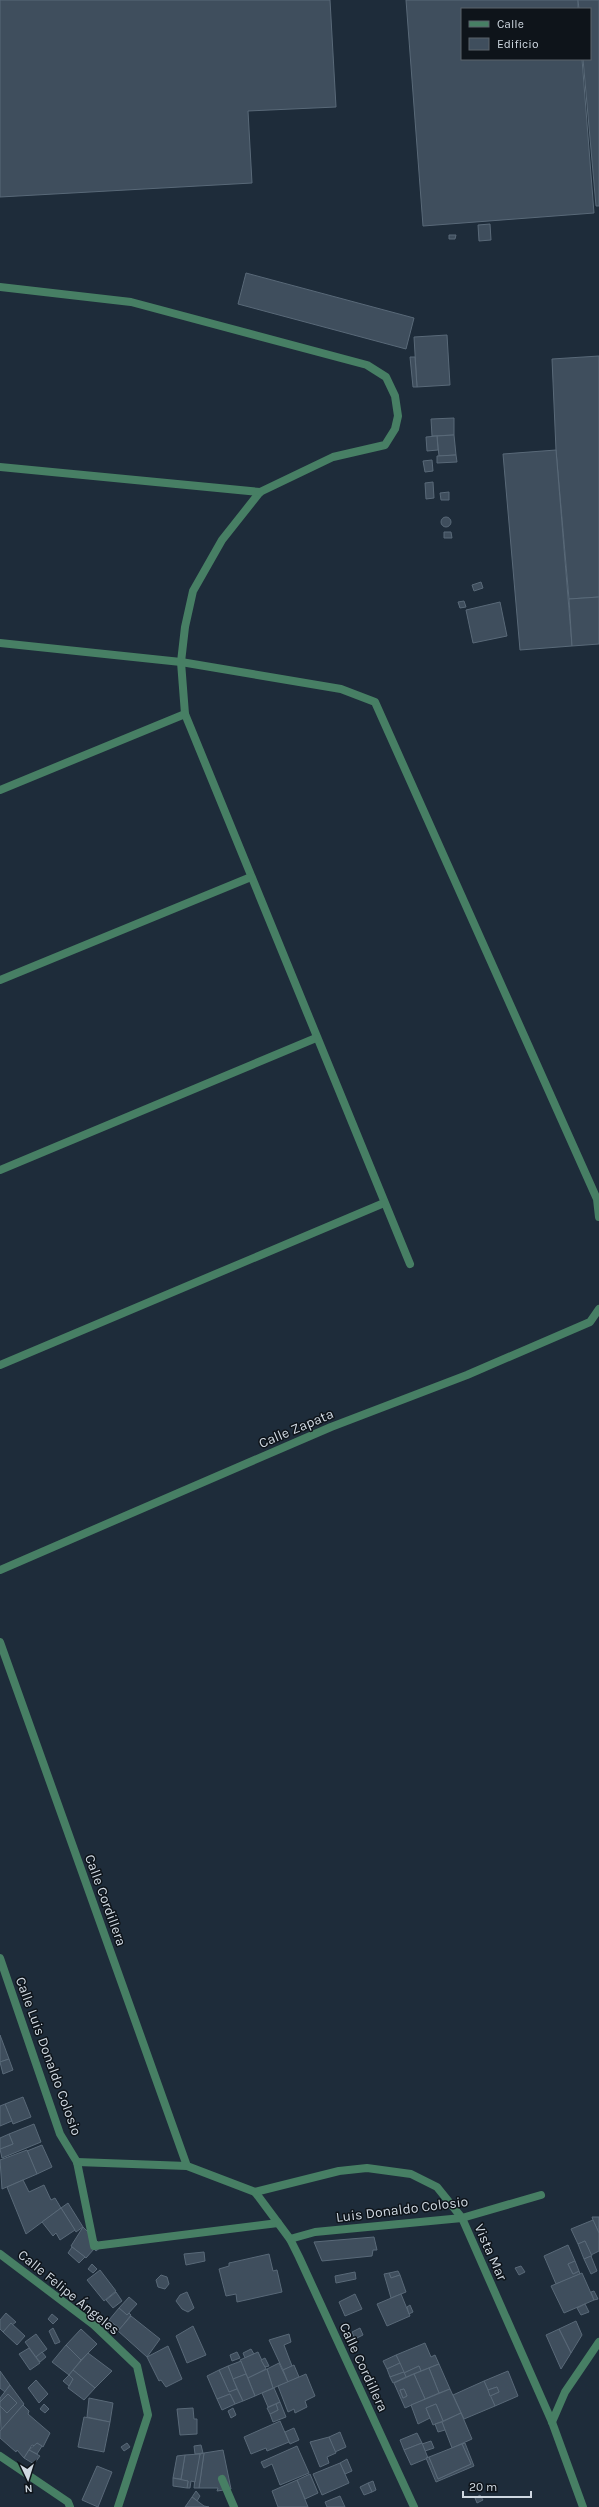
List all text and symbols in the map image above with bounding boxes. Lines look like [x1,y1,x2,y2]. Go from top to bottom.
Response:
legend [461,8,591,60]
text: Calle [497,17,524,31]
text: Edificio [497,37,538,51]
street label: Calle Zapata [256,1405,336,1452]
street label: Calle Cordillera [81,1852,130,1948]
street label: Calle Luis Donaldo Colosio [12,1974,85,2138]
street label: Luis Donaldo Colosio [335,2193,469,2226]
street label: Vista Mar [471,2221,511,2284]
street label: Calle Felipe Ángeles [15,2245,123,2339]
street label: Calle Cordillera [336,2320,392,2414]
north arrow [8,2459,48,2499]
scale bar [463,2473,531,2499]
text: 20 m [469,2480,497,2494]
text: N [24,2482,33,2495]

